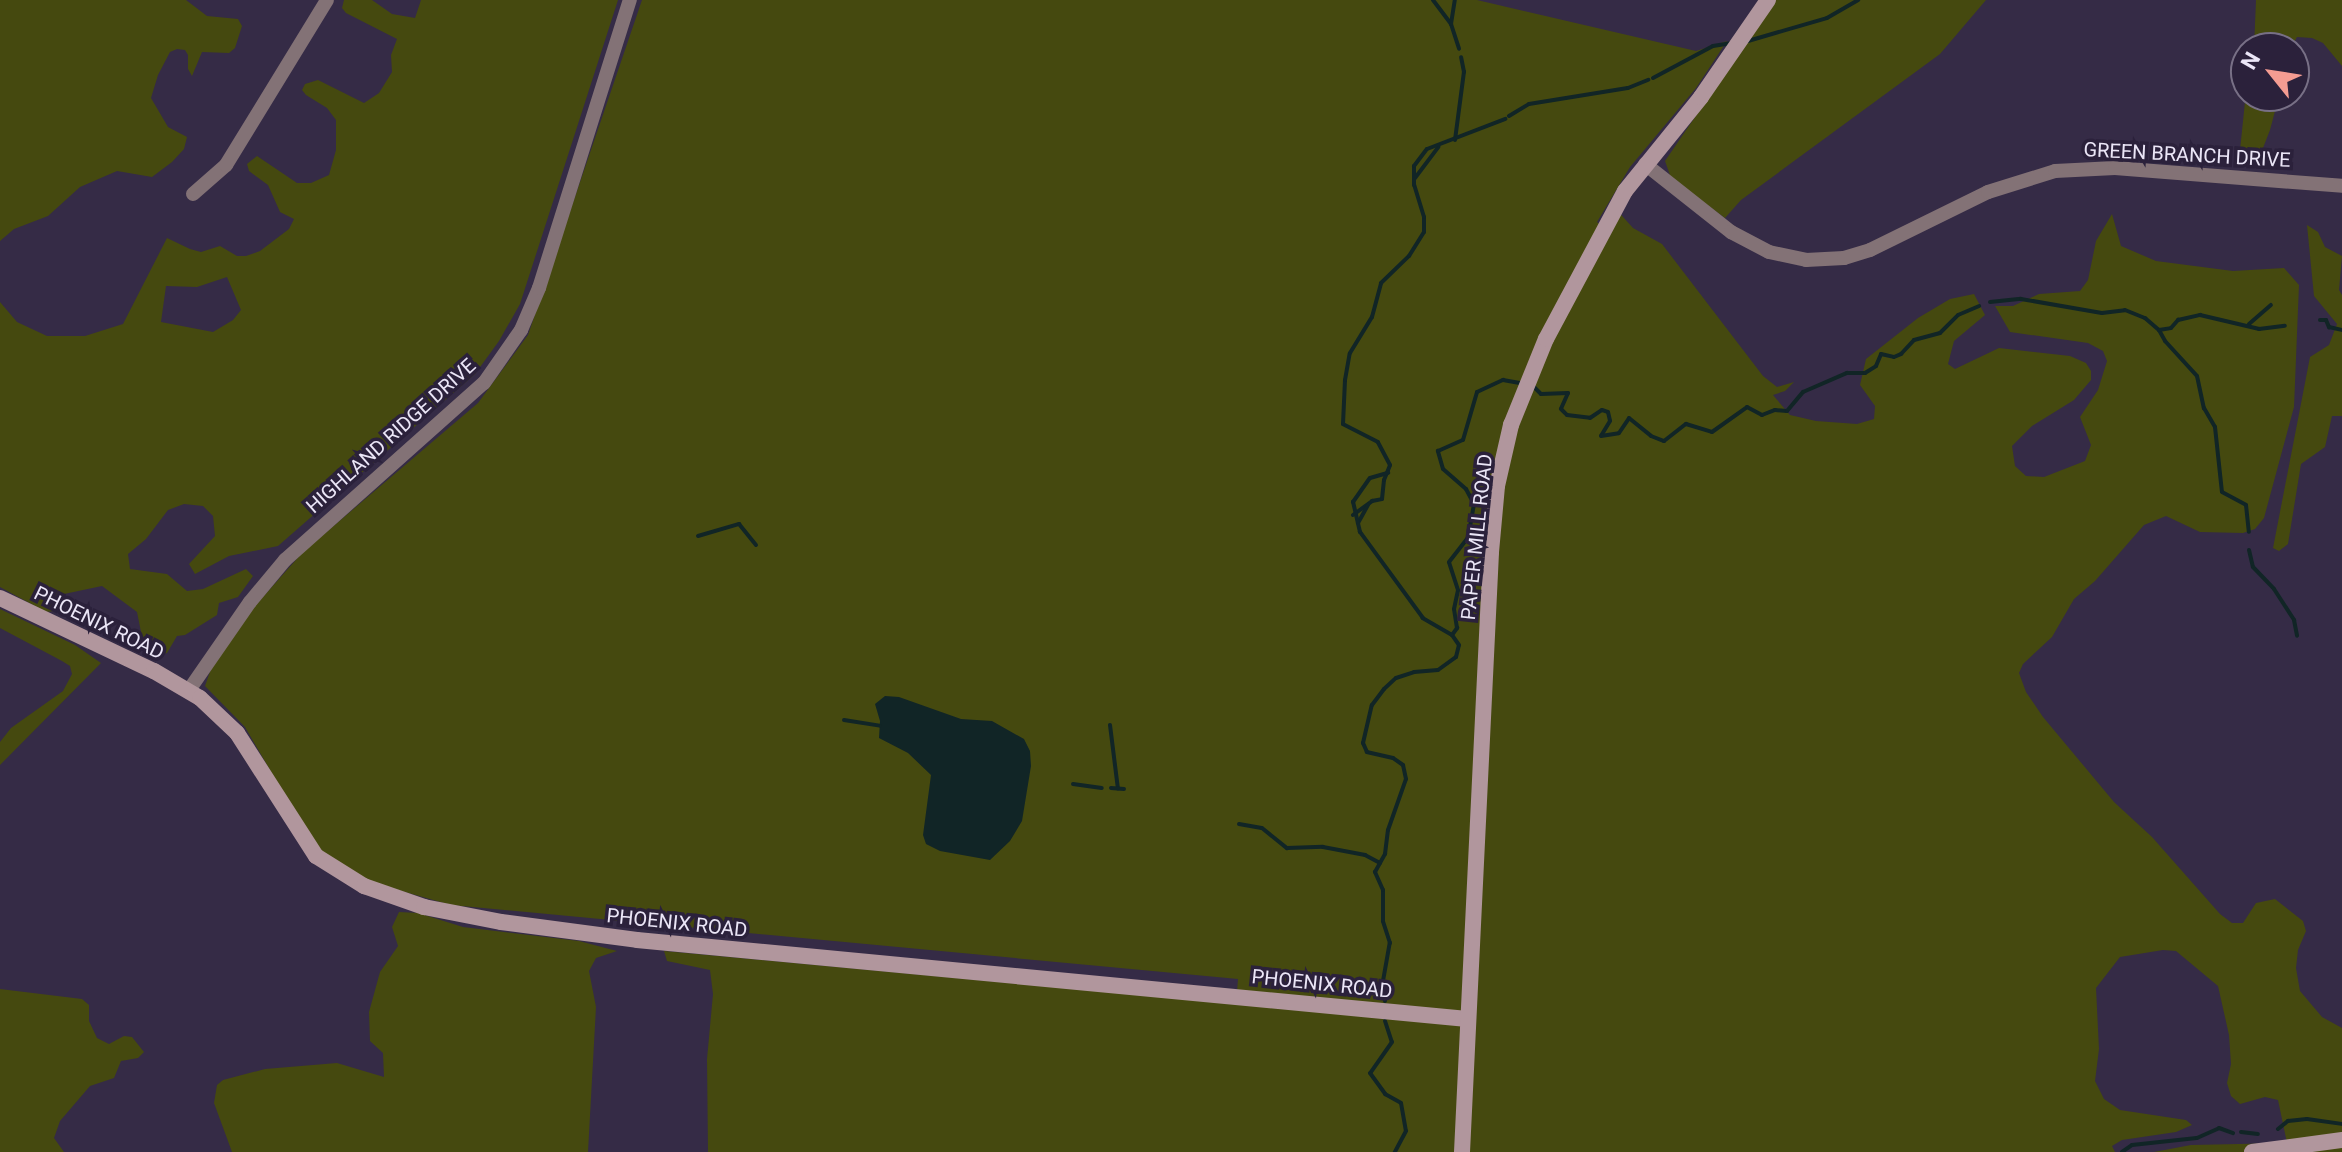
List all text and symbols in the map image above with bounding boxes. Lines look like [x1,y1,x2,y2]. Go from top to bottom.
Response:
north arrow [2230,32,2310,112]
text: N [2236,48,2265,74]
street label: GREEN BRANCH DRIVE [2083,138,2291,172]
street label: HIGHLAND RIDGE DRIVE [301,354,481,518]
street label: PAPER MILL ROAD [1456,453,1498,621]
street label: PHOENIX ROAD [30,581,168,665]
street label: PHOENIX ROAD [605,904,749,942]
street label: PHOENIX ROAD [1250,965,1394,1003]

